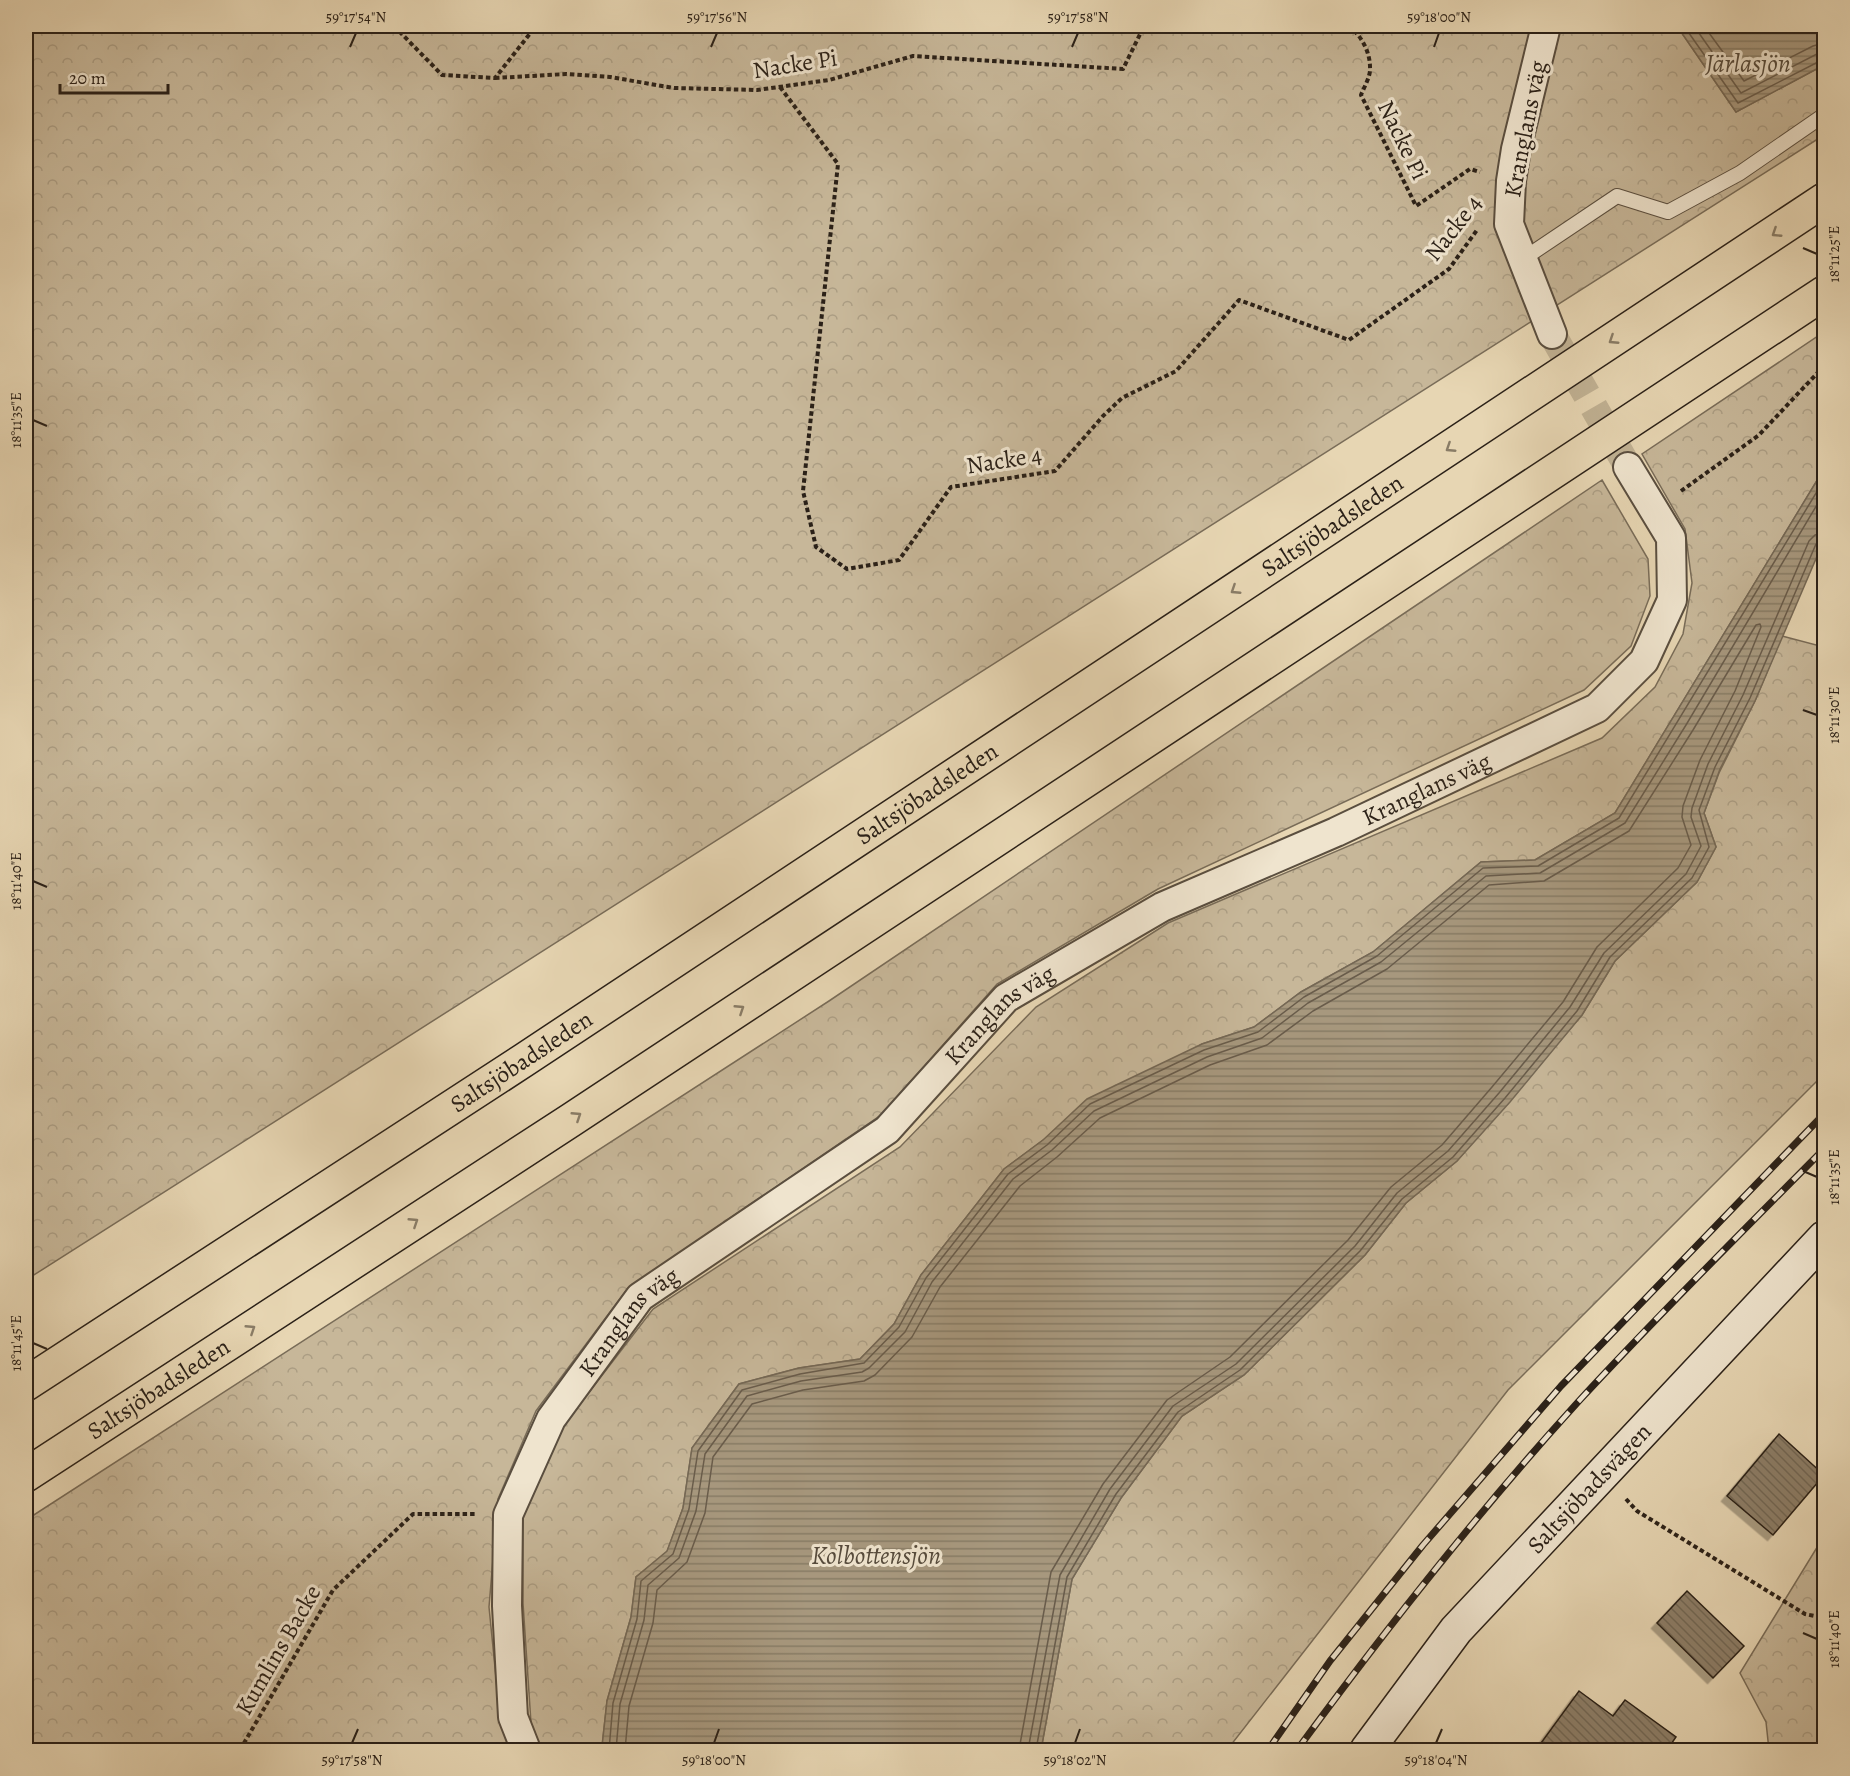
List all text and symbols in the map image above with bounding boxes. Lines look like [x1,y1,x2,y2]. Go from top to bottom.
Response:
text: 59°17'54"N [326,7,386,27]
text: 59°17'56"N [687,7,747,27]
text: 59°17'58"N [1048,7,1109,27]
text: 59°18'00"N [1407,7,1471,27]
street label: Nacke Pi [751,42,839,86]
water label: Järlasjön [1704,46,1791,81]
scale bar [60,57,168,95]
street label: Kranglans väg [1496,58,1554,200]
text: 20 m [69,66,106,90]
street label: Nacke Pi [1370,95,1436,185]
street label: Nacke 4 [1417,188,1489,268]
one-way arrow [1771,225,1782,236]
text: 18°11'25"E [1824,226,1844,282]
one-way arrow [1609,333,1620,344]
text: 18°11'35"E [6,392,26,448]
street label: Nacke 4 [964,438,1044,482]
one-way arrow [1446,441,1457,452]
street label: Saltsjöbadsleden [1255,467,1409,584]
one-way arrow [1231,583,1242,594]
text: 18°11'30"E [1824,686,1844,744]
street label: Saltsjöbadsleden [849,735,1004,852]
street label: Kranglans väg [1357,745,1496,833]
text: 18°11'40"E [6,852,26,910]
street label: Kranglans väg [937,957,1060,1072]
street label: Saltsjöbadsleden [444,1003,599,1120]
one-way arrow [734,1005,745,1016]
one-way arrow [571,1112,582,1123]
text: 18°11'35"E [1824,1149,1844,1205]
one-way arrow [408,1218,418,1230]
street label: Kranglans väg [571,1259,685,1383]
text: 18°11'45"E [6,1315,26,1371]
one-way arrow [244,1325,255,1336]
street label: Saltsjöbadsleden [81,1331,236,1447]
street label: Saltsjöbadsvägen [1520,1416,1658,1560]
water label: Kolbottensjön [811,1538,941,1573]
street label: Kumlins Backe [228,1579,328,1721]
text: 18°11'40"E [1824,1610,1844,1668]
text: 59°17'58"N [322,1750,383,1770]
text: 59°18'00"N [682,1750,746,1770]
text: 59°18'02"N [1043,1750,1107,1770]
text: 59°18'04"N [1405,1750,1468,1770]

